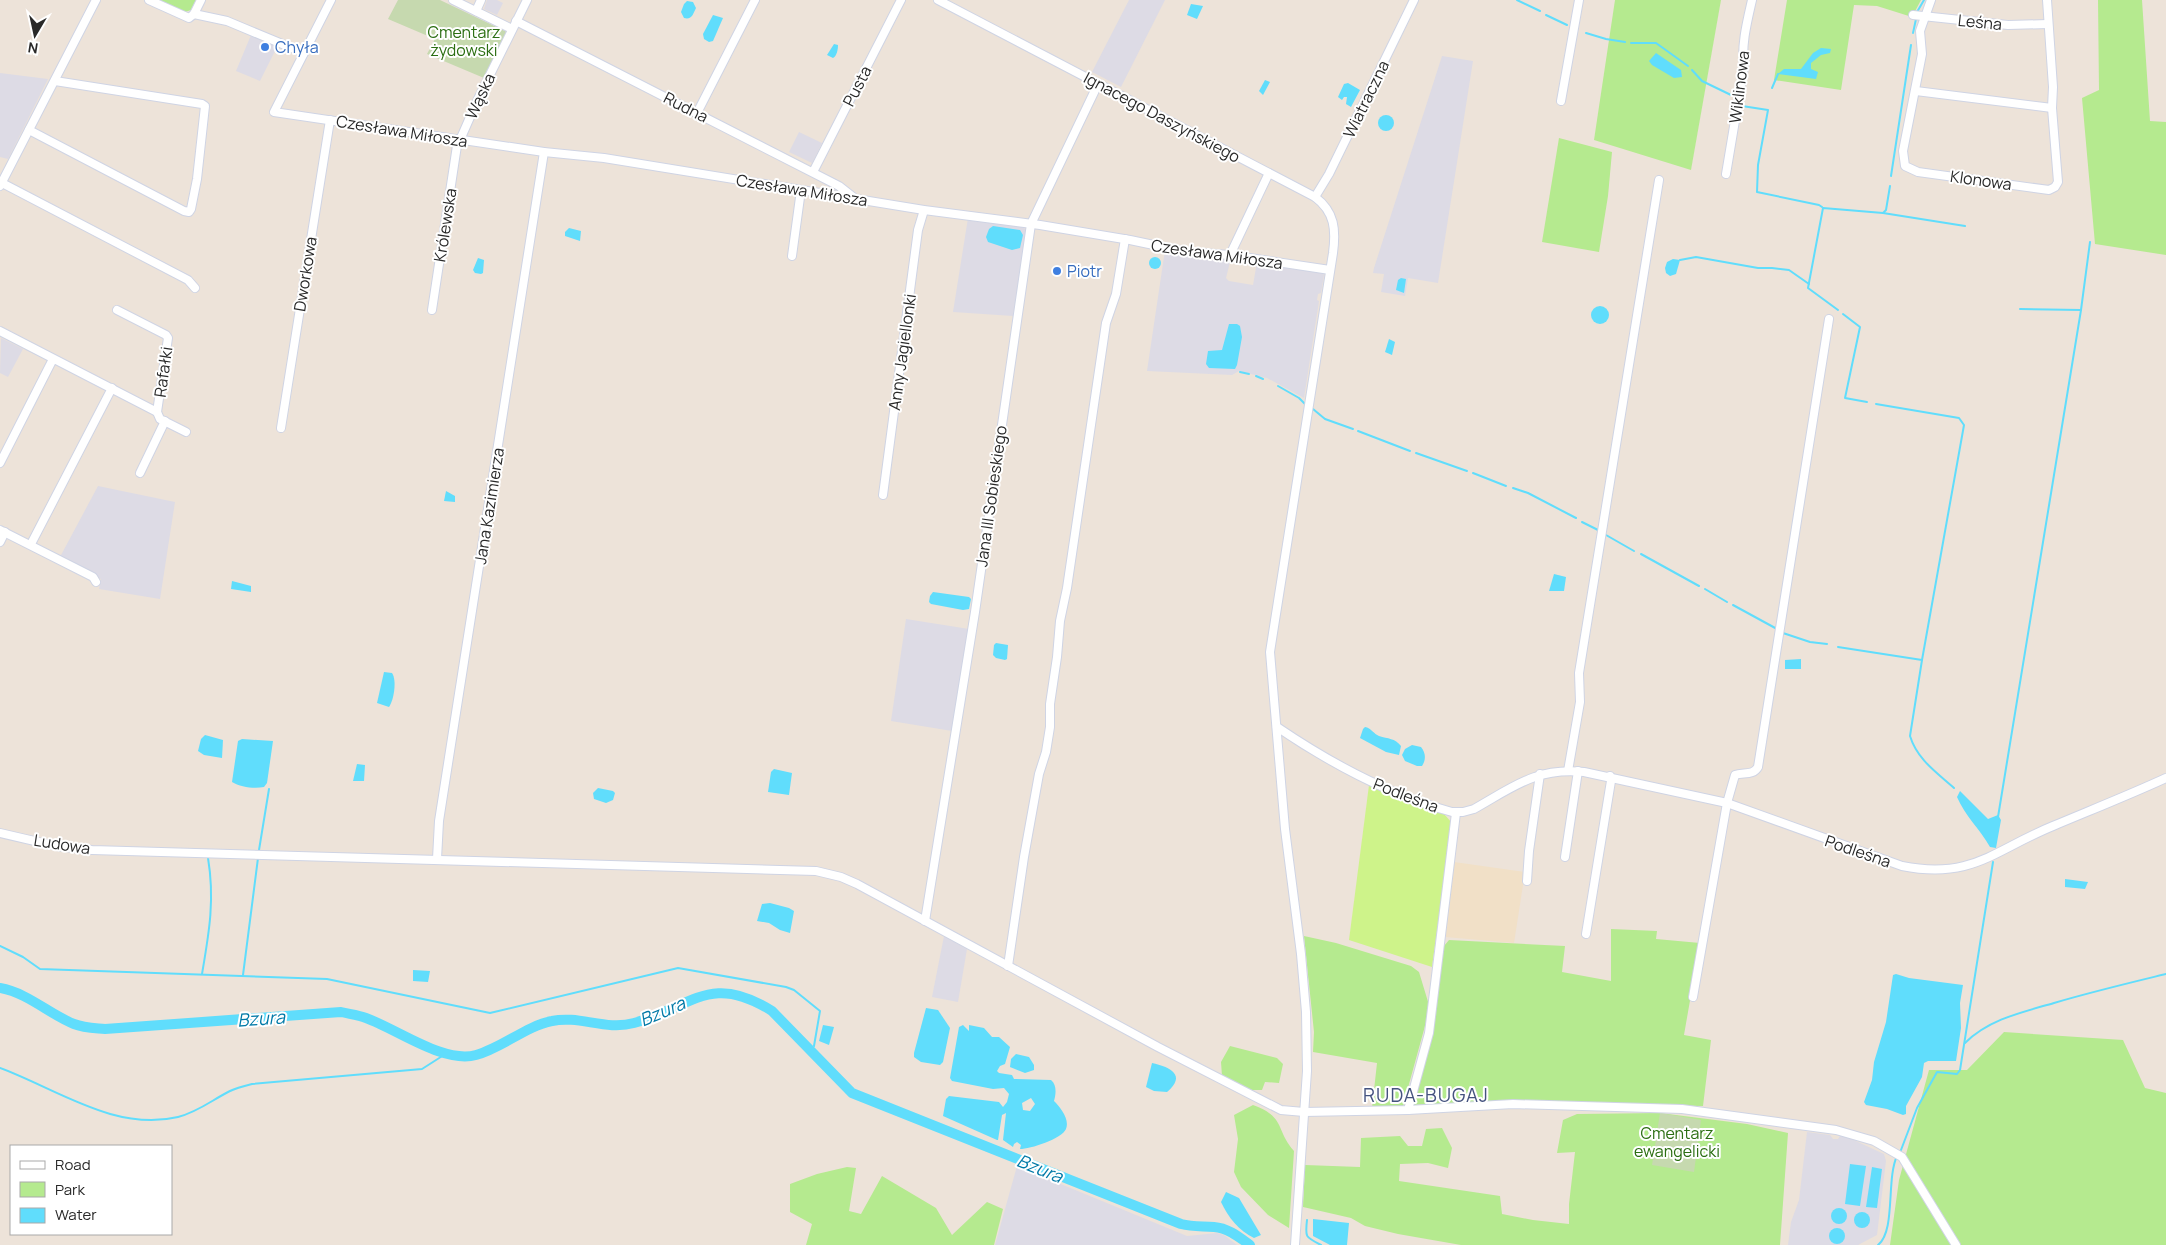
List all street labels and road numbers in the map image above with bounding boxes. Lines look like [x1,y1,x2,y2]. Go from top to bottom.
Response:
street label: Leśna [1957,9,2003,35]
street label: Wiklinowa [1724,49,1754,125]
street label: Wiatraczna [1338,57,1394,141]
street label: Pusta [837,62,877,110]
street label: Ignacego Daszyńskiego [1080,66,1244,168]
street label: Wąska [460,69,500,123]
street label: Rudna [660,86,712,128]
street label: Czesława Miłosza [335,110,469,152]
street label: Klonowa [1949,165,2013,195]
street label: Czesława Miłosza [735,169,869,211]
street label: Królewska [428,186,462,264]
street label: Czesława Miłosza [1150,234,1284,274]
street label: Dworkowa [288,235,322,313]
street label: Anny Jagiellonki [883,292,921,412]
street label: Rafałki [149,345,177,399]
street label: Jana III Sobieskiego [970,424,1012,568]
street label: Jana Kazimierza [469,446,509,566]
street label: Podleśna [1370,772,1442,818]
street label: Ludowa [32,829,92,859]
street label: Podleśna [1822,829,1894,873]

